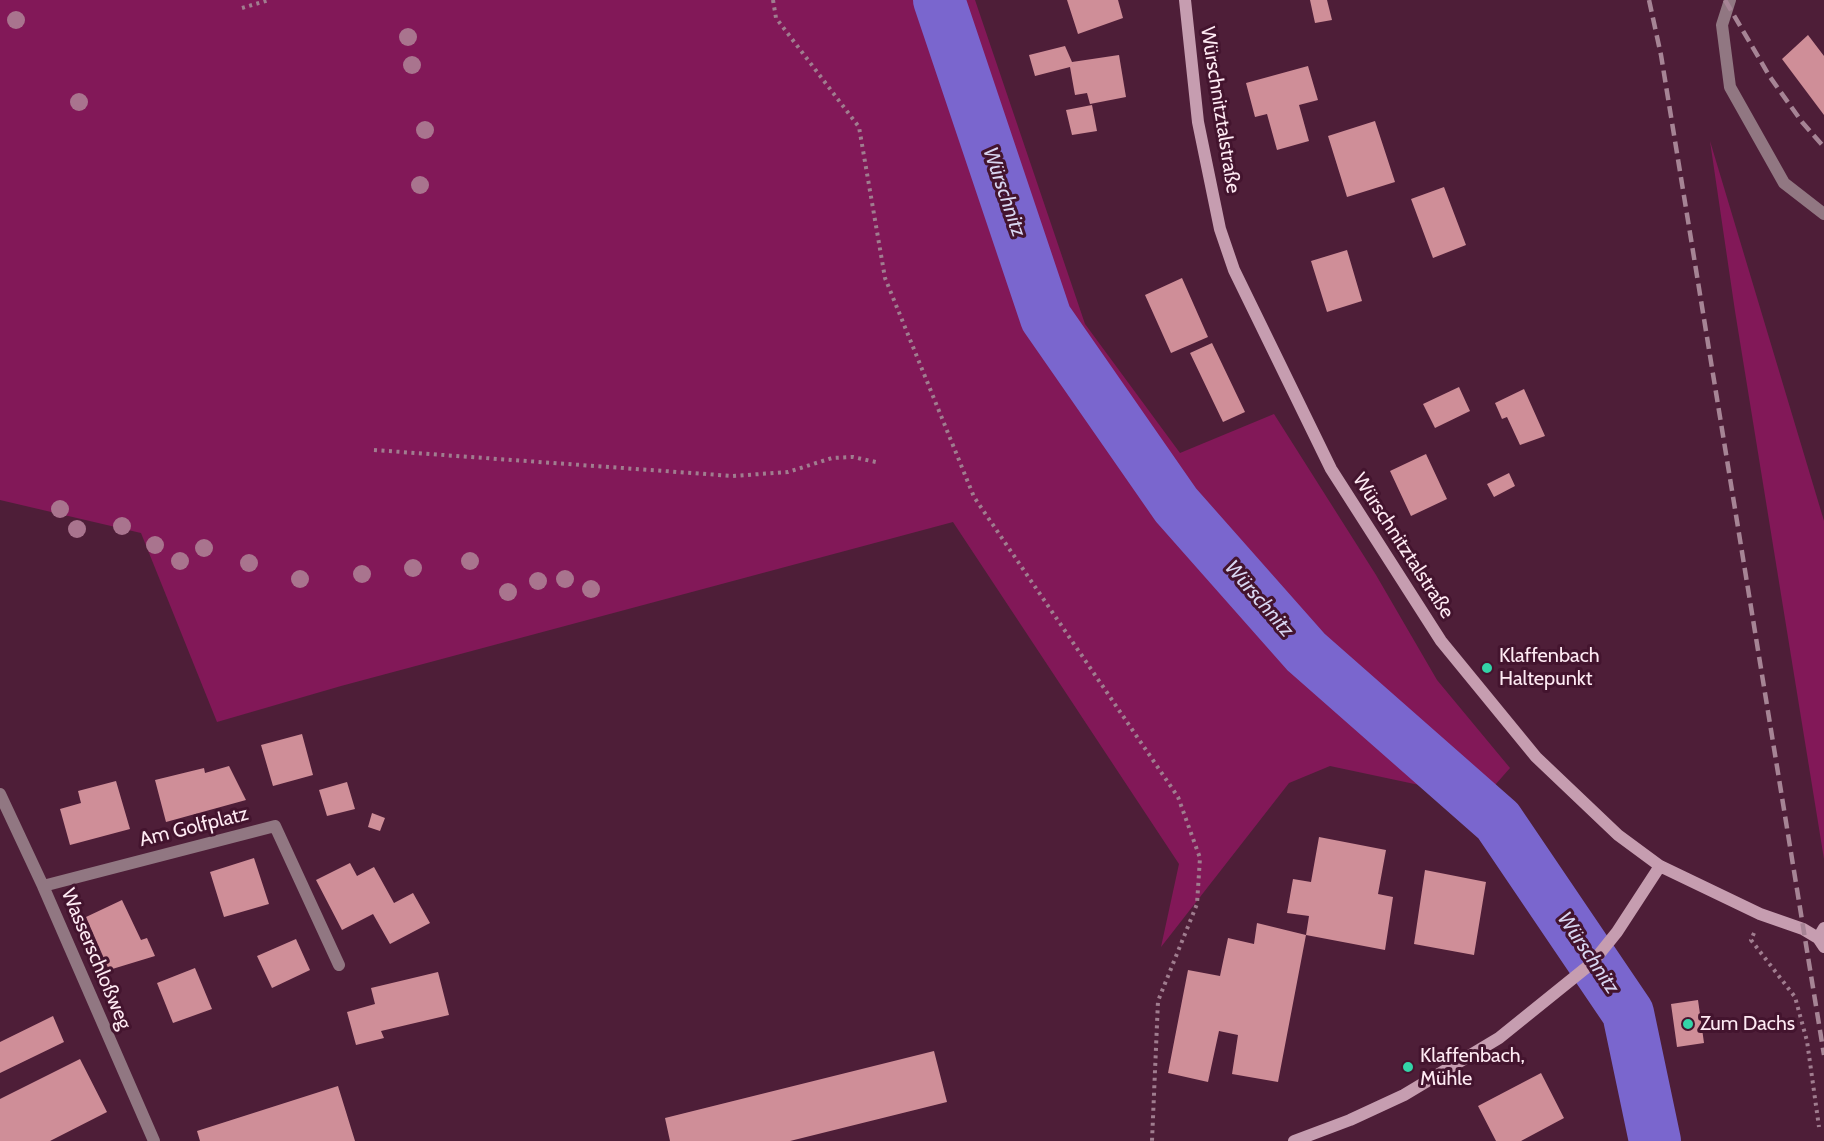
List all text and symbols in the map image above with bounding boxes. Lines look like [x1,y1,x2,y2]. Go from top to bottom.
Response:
street label: Würschnitztalstraße [1195,25,1245,195]
water label: Würschnitz [977,144,1031,240]
street label: Würschnitztalstraße [1347,469,1459,623]
water label: Würschnitz [1219,556,1299,642]
place label: Klaffenbach Haltepunkt [1499,644,1600,691]
marker: Klaffenbach Haltepunkt [1480,661,1494,675]
street label: Am Golfplatz [137,802,251,852]
street label: Wasserschloßweg [56,885,136,1033]
water label: Würschnitz [1551,907,1625,999]
place label: Zum Dachs [1700,1012,1795,1036]
marker: Zum Dachs [1681,1017,1695,1031]
place label: Klaffenbach, Mühle [1420,1044,1525,1091]
marker: Klaffenbach, Mühle [1401,1060,1415,1074]

